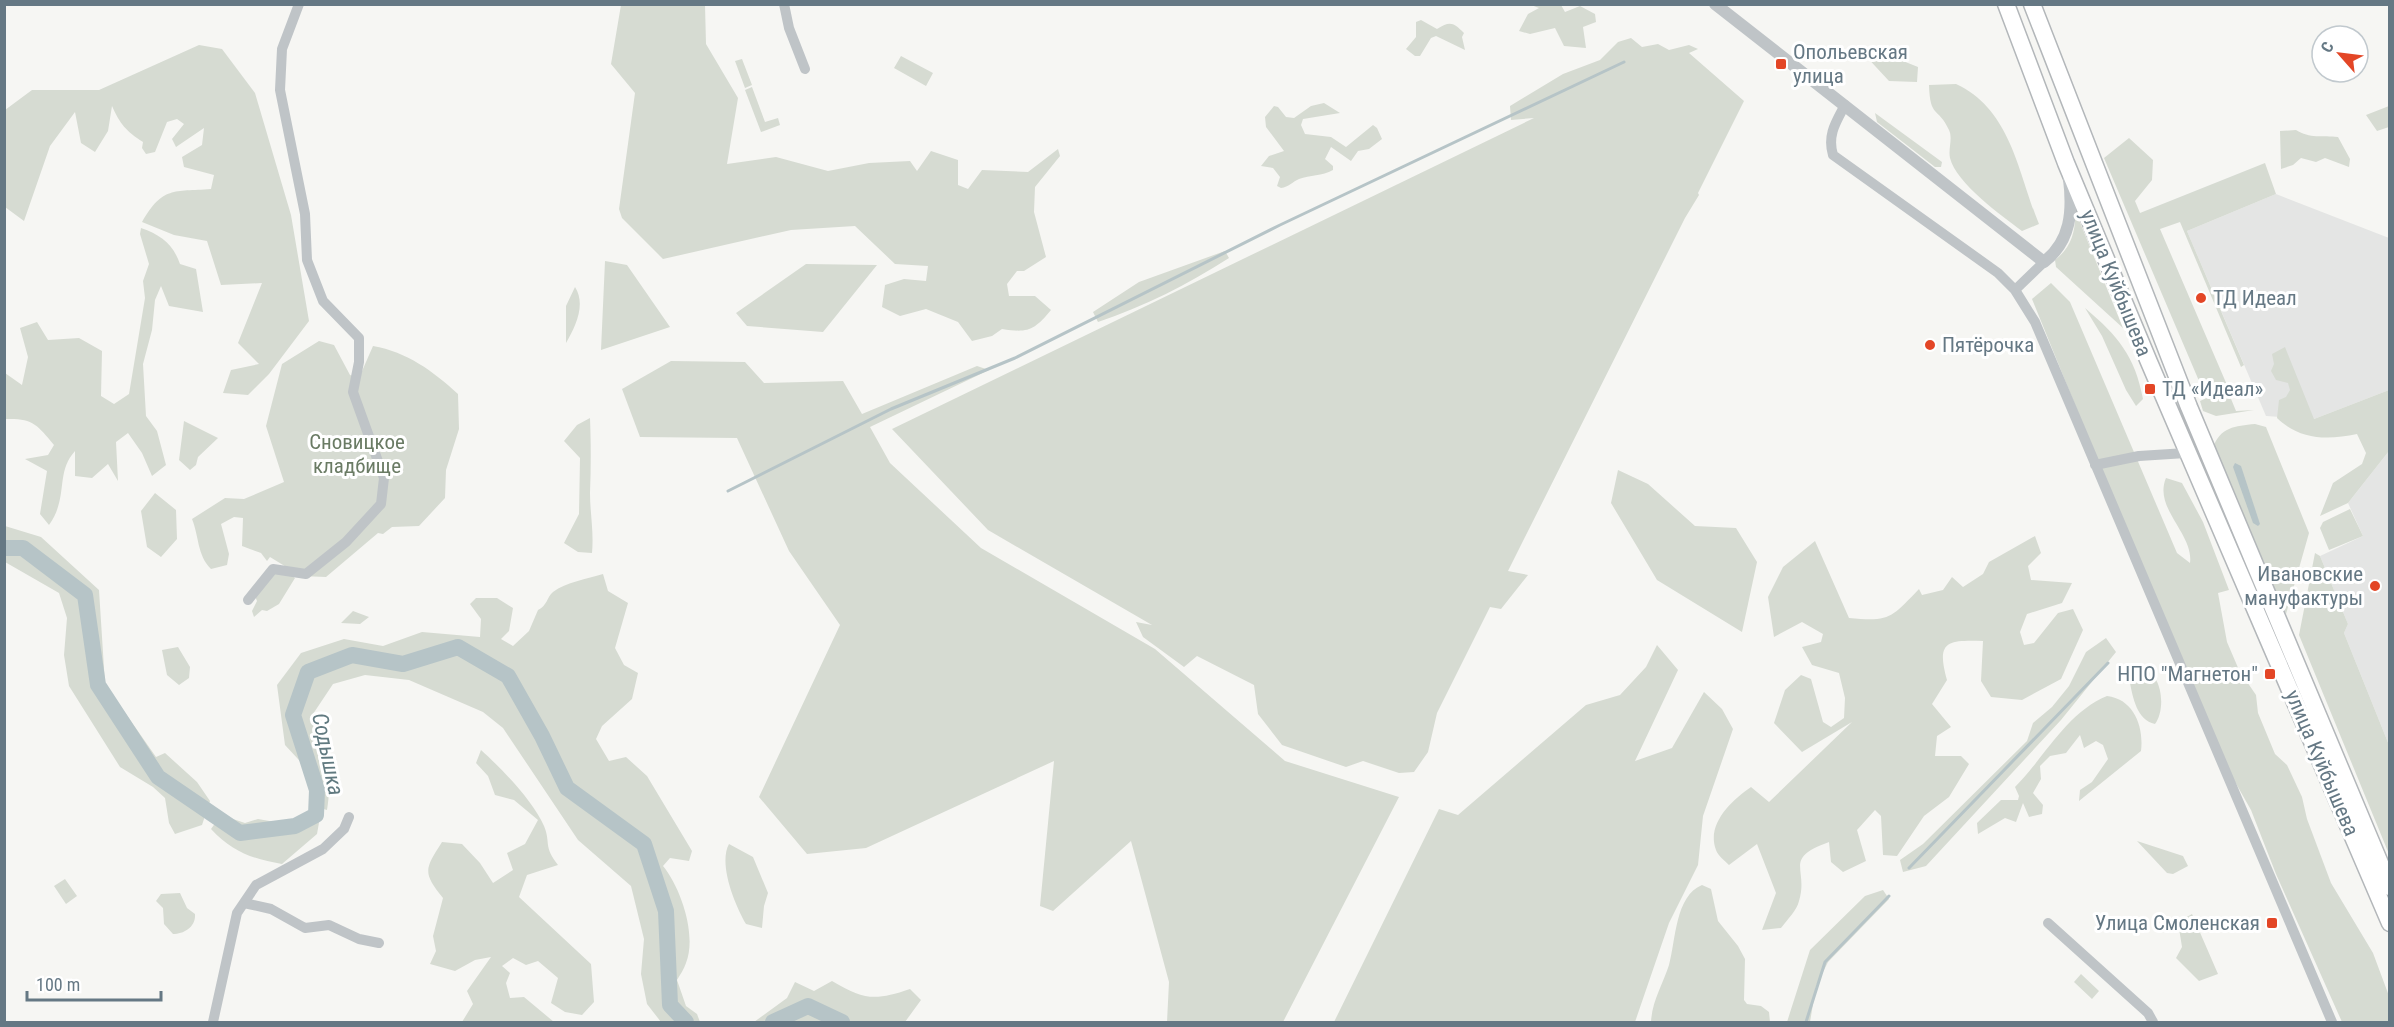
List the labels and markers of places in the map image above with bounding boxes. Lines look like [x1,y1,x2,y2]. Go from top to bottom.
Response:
place label: Опольевская улица [1793,40,1908,88]
marker: Опольевская улица [1774,57,1788,71]
place label: ТД Идеал [2213,286,2297,310]
marker: ТД Идеал [2194,291,2208,305]
place label: Пятёрочка [1942,333,2034,357]
marker: Пятёрочка [1923,338,1937,352]
place label: ТД «Идеал» [2162,377,2264,401]
marker: ТД «Идеал» [2143,382,2157,396]
place label: Ивановские мануфактуры [2244,562,2363,610]
marker: Ивановские мануфактуры [2368,579,2382,593]
place label: НПО "Магнетон" [2117,662,2258,686]
marker: НПО "Магнетон" [2263,667,2277,681]
place label: Улица Смоленская [2095,911,2260,935]
marker: Улица Смоленская [2265,916,2279,930]

